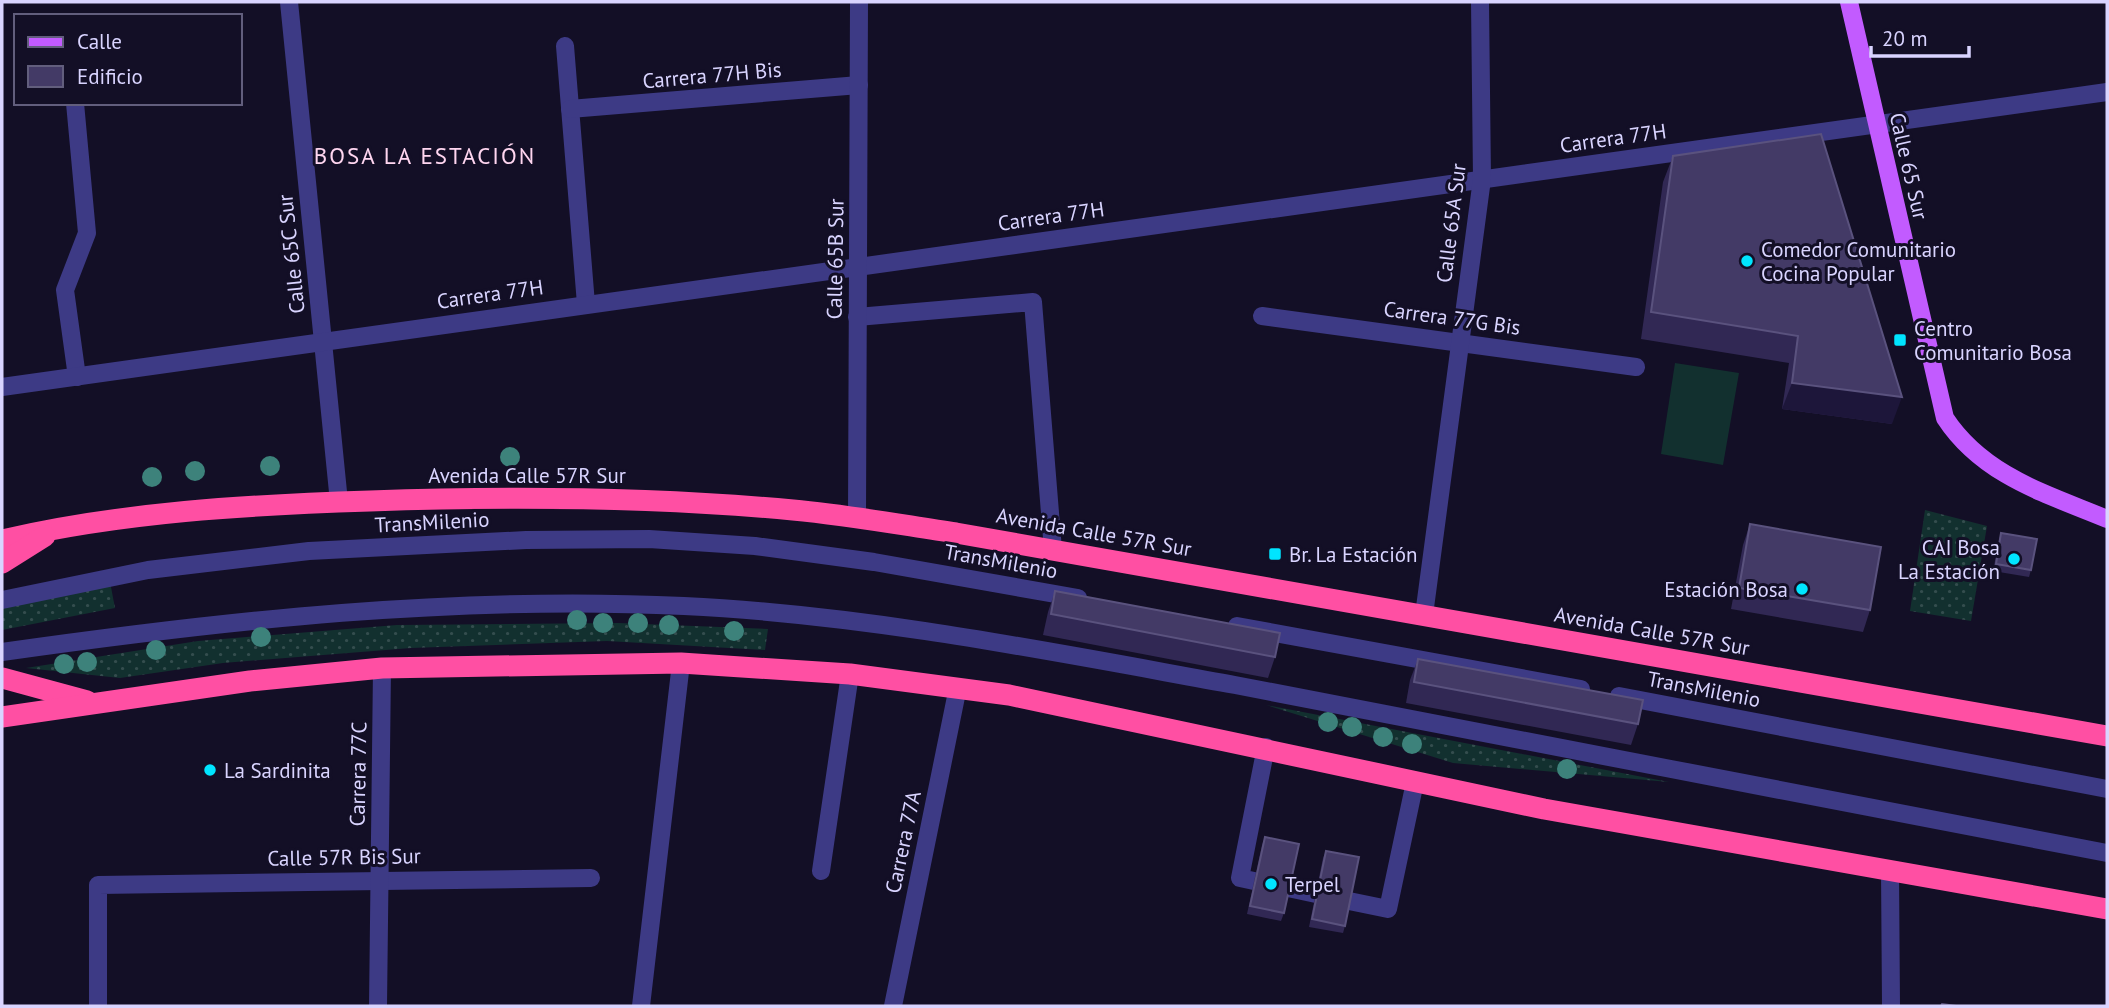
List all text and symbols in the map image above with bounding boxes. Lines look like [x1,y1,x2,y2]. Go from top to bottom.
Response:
legend [14,14,242,105]
scale bar [1871,14,1969,58]
text: 20 m [1882,25,1928,52]
text: Calle [77,28,122,55]
street label: Carrera 77H Bis [641,55,783,95]
text: Edificio [77,63,143,90]
street label: Calle 65 Sur [1884,110,1934,222]
street label: Carrera 77H [1558,117,1668,159]
district label: BOSA LA ESTACIÓN [314,141,536,170]
street label: Calle 65A Sur [1430,162,1472,284]
street label: Calle 65C Sur [271,193,311,315]
street label: Carrera 77H [996,195,1106,237]
street label: Calle 65B Sur [820,198,850,320]
place label: Comedor Comunitario Cocina Popular [1761,236,1956,287]
marker: Comedor Comunitario Cocina Popular [1739,253,1755,269]
street label: Carrera 77H [435,273,545,315]
street label: Carrera 77G Bis [1382,295,1522,341]
place label: Centro Comunitario Bosa [1914,315,2072,366]
marker: Centro Comunitario Bosa [1892,332,1908,348]
street label: Avenida Calle 57R Sur [428,462,626,489]
street label: Avenida Calle 57R Sur [994,502,1194,562]
street label: TransMilenio [374,506,490,538]
place label: CAI Bosa La Estación [1898,534,2000,585]
street label: TransMilenio [942,538,1060,584]
place label: Br. La Estación [1289,541,1418,568]
marker: Br. La Estación [1267,546,1283,562]
marker: CAI Bosa La Estación [2006,551,2022,567]
place label: Estación Bosa [1664,576,1788,603]
marker: Estación Bosa [1794,581,1810,597]
street label: Avenida Calle 57R Sur [1552,601,1752,661]
street label: TransMilenio [1645,665,1763,713]
street label: Carrera 77C [344,721,372,827]
place label: La Sardinita [224,757,331,784]
marker: La Sardinita [202,762,218,778]
street label: Carrera 77A [879,788,927,896]
street label: Calle 57R Bis Sur [267,842,421,872]
place label: Terpel [1285,871,1340,898]
marker: Terpel [1263,876,1279,892]

